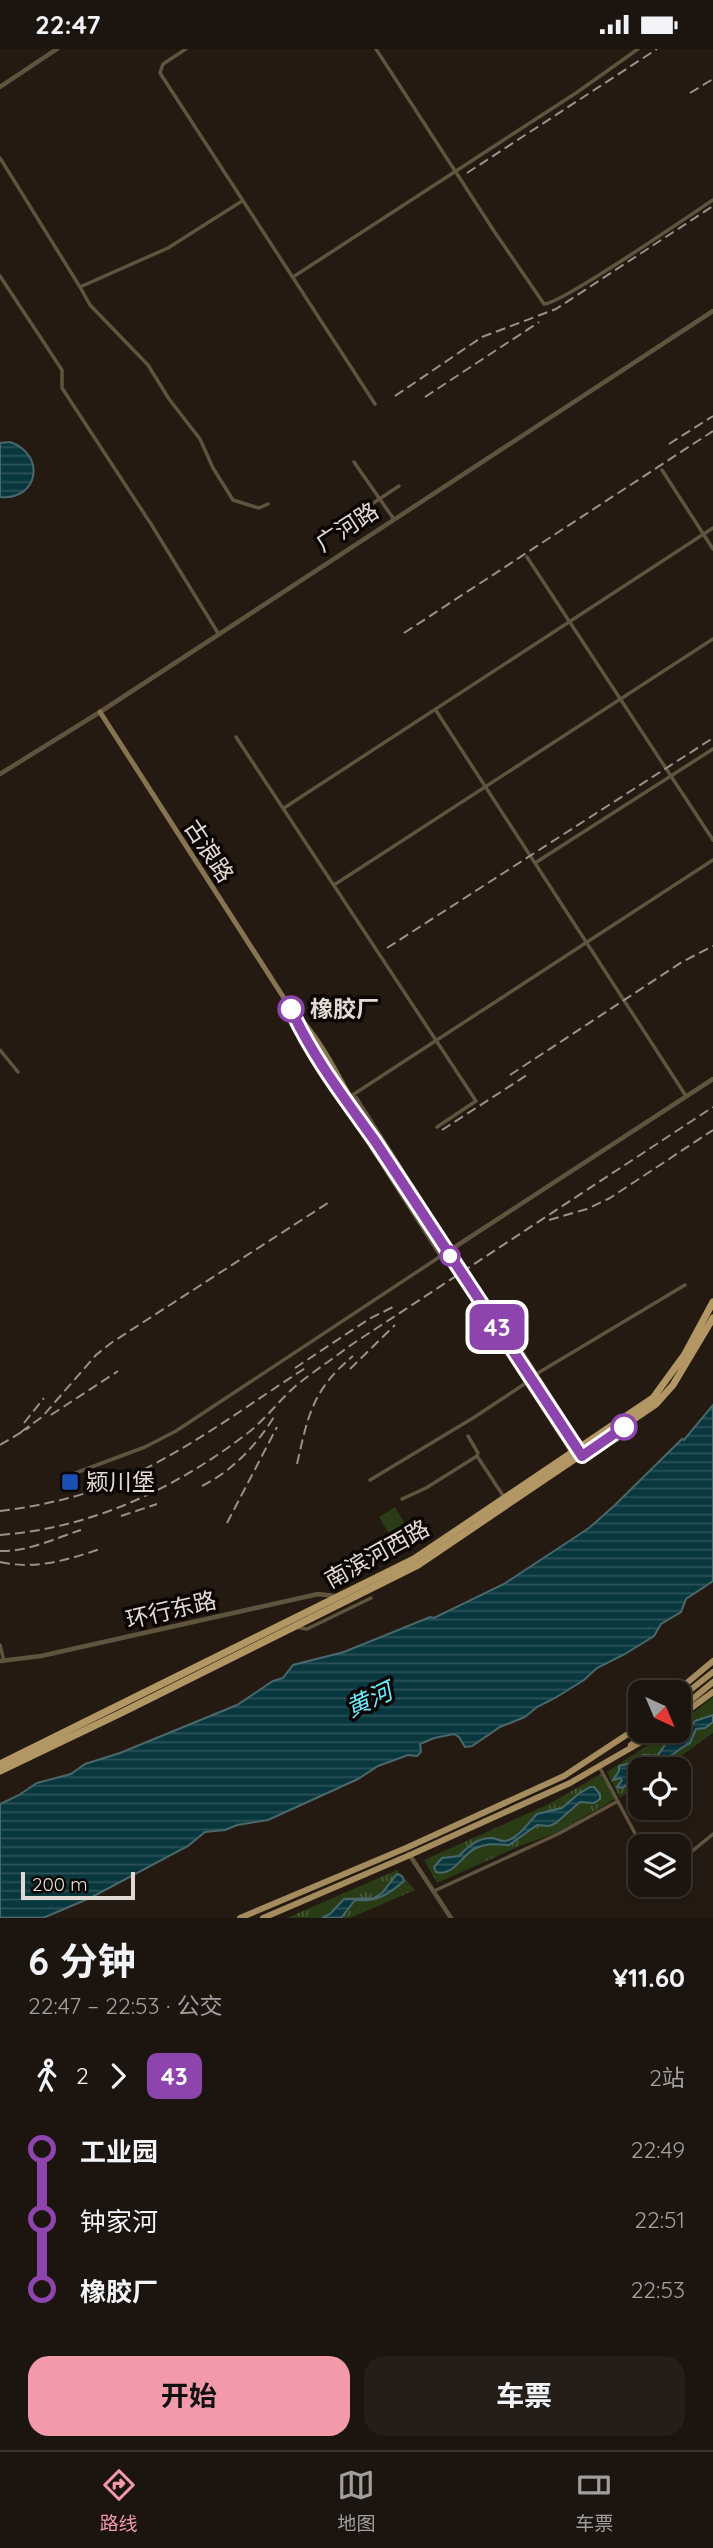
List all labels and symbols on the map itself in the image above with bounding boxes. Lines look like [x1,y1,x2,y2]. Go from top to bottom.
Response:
street label: 广河路 [310,496,384,558]
street label: 古浪路 [178,814,240,888]
place label: 橡胶厂 [310,994,379,1023]
marker: 橡胶厂 [278,996,304,1022]
unlabelled marker [440,1246,460,1266]
line badge: 43 [466,1304,528,1350]
unlabelled marker [611,1414,637,1440]
place label: 颍川堡 [86,1467,155,1496]
marker: 颍川堡 [60,1472,80,1492]
street label: 南滨河西路 [319,1513,434,1594]
street label: 环行东路 [123,1585,219,1634]
water label: 黄河 [340,1674,400,1723]
north arrow [628,1680,691,1743]
scale bar [21,1869,135,1901]

